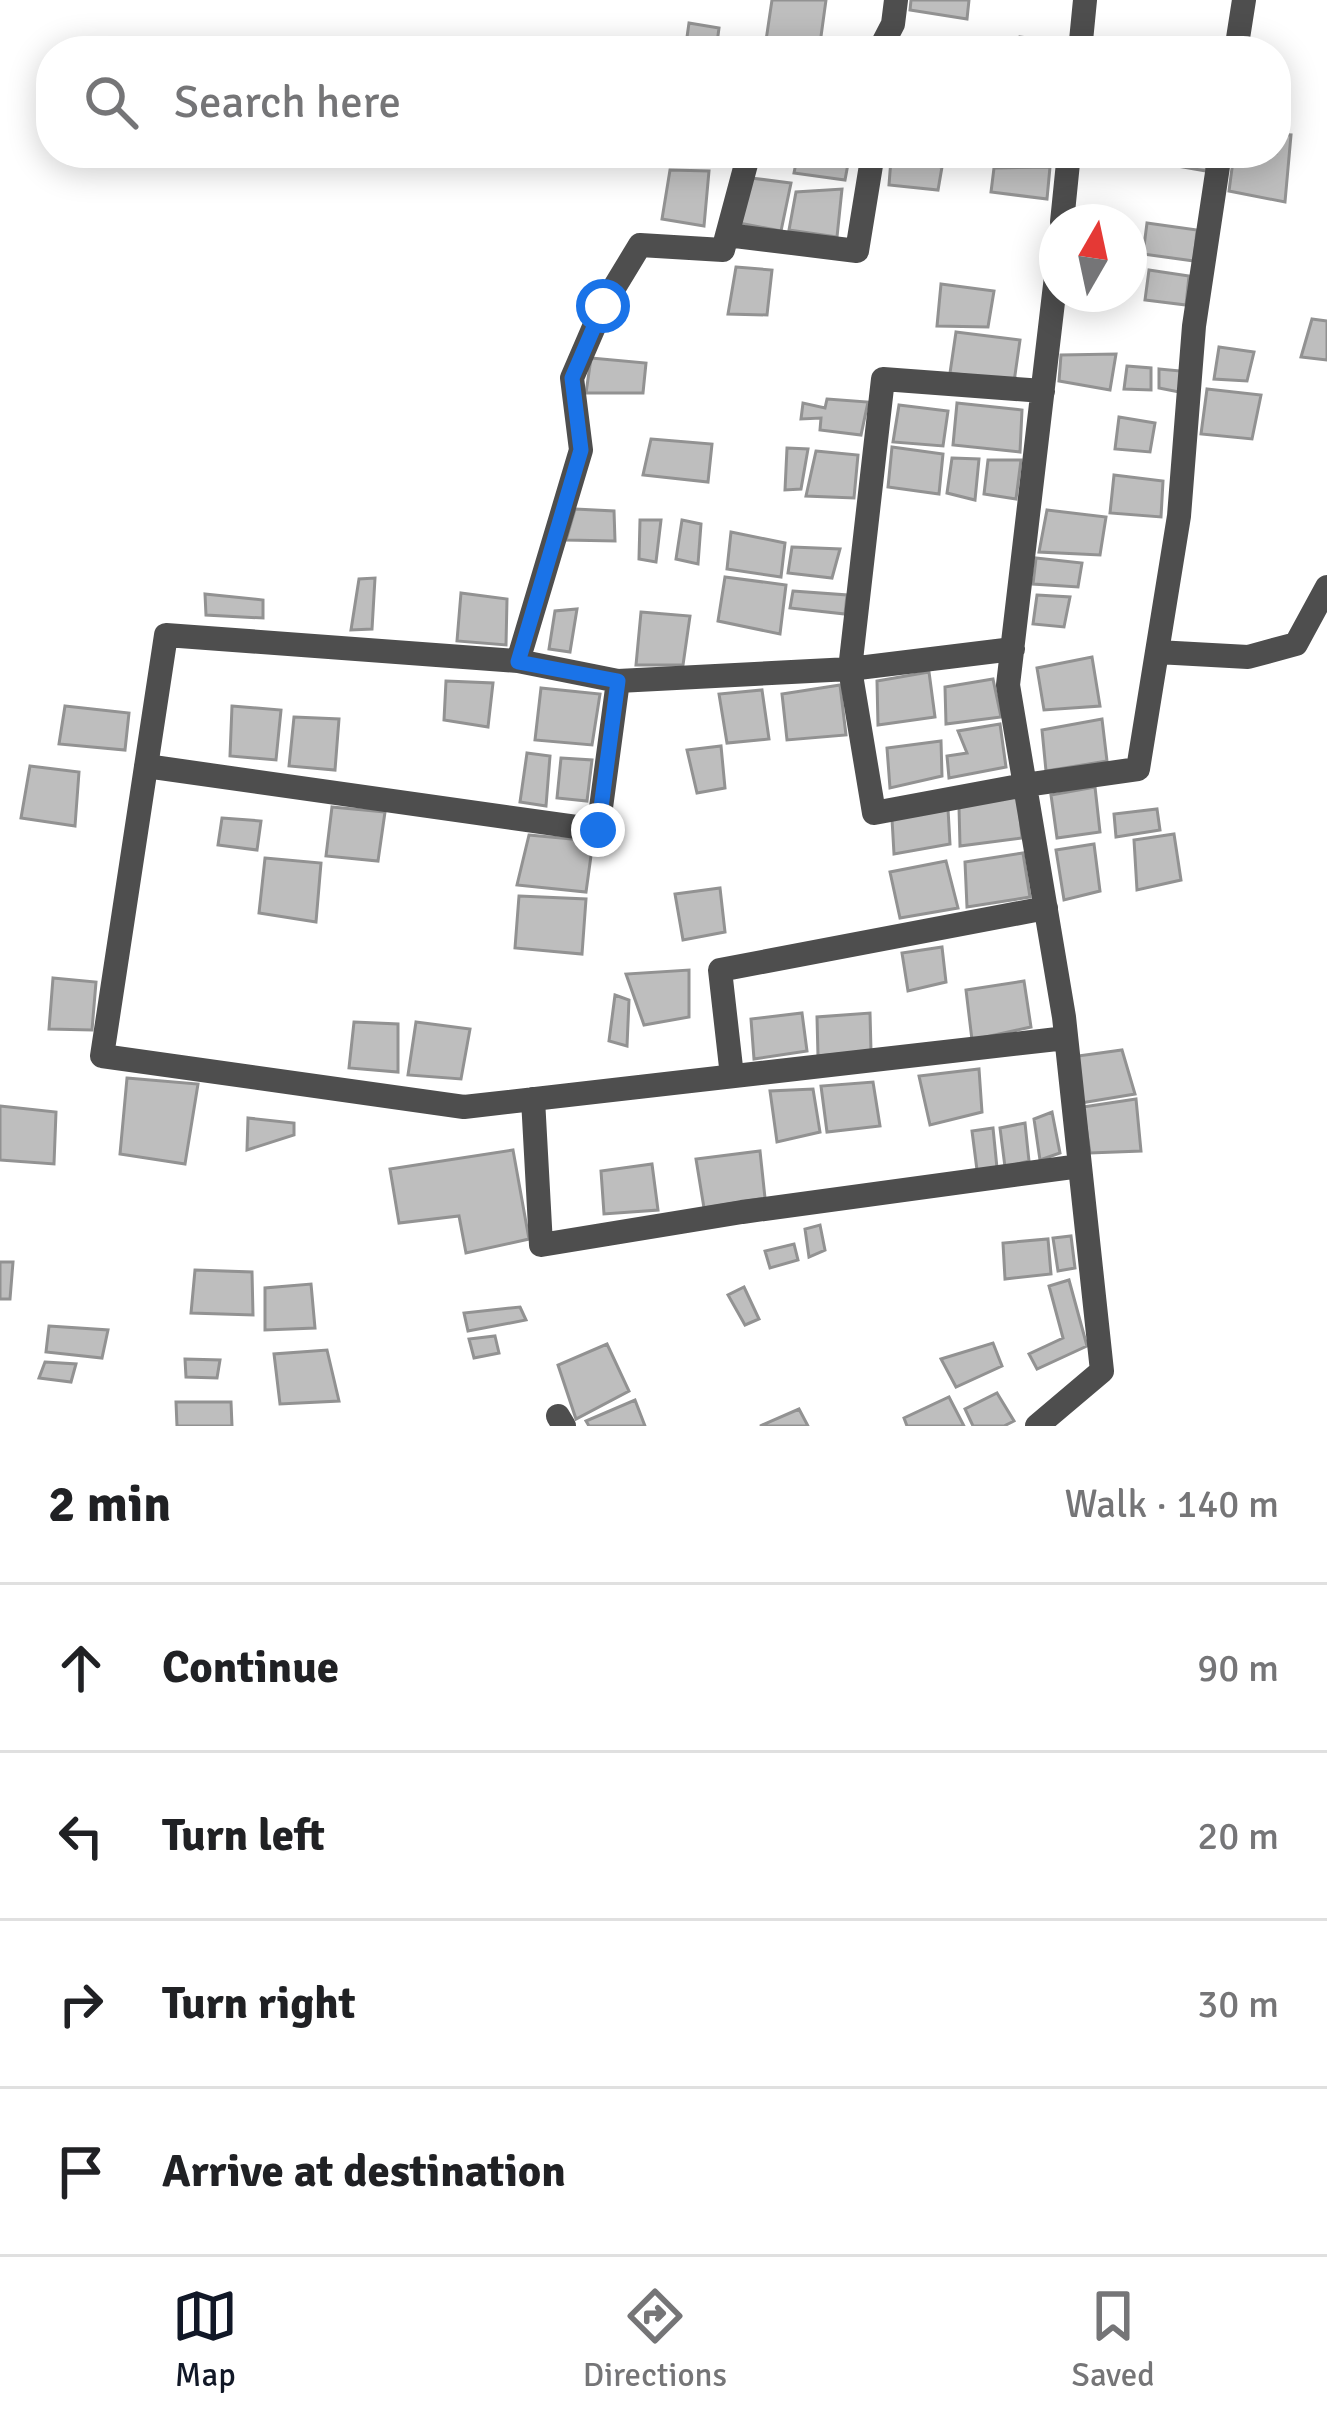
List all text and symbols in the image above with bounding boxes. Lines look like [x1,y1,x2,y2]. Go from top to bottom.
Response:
search box [36,36,1291,168]
icon: search [78,69,144,135]
text: Search here [174,75,401,130]
north arrow [1039,204,1147,312]
route start [576,279,630,333]
route end [571,803,625,857]
text: 2 min [48,1473,171,1536]
text: Walk · 140 m [1065,1480,1279,1528]
icon: ahead [48,1635,114,1701]
text: Continue [162,1640,339,1695]
text: 90 m [1197,1644,1279,1692]
icon: left [48,1803,114,1869]
text: Turn left [162,1808,325,1863]
text: 20 m [1197,1812,1279,1860]
icon: right [48,1971,114,2037]
text: Turn right [162,1976,356,2031]
text: 30 m [1197,1980,1279,2028]
icon: arrive [48,2139,114,2205]
text: Arrive at destination [162,2144,566,2199]
tab: Map [172,2283,238,2396]
tab: Directions [583,2283,727,2396]
tab: Saved [1072,2283,1155,2396]

